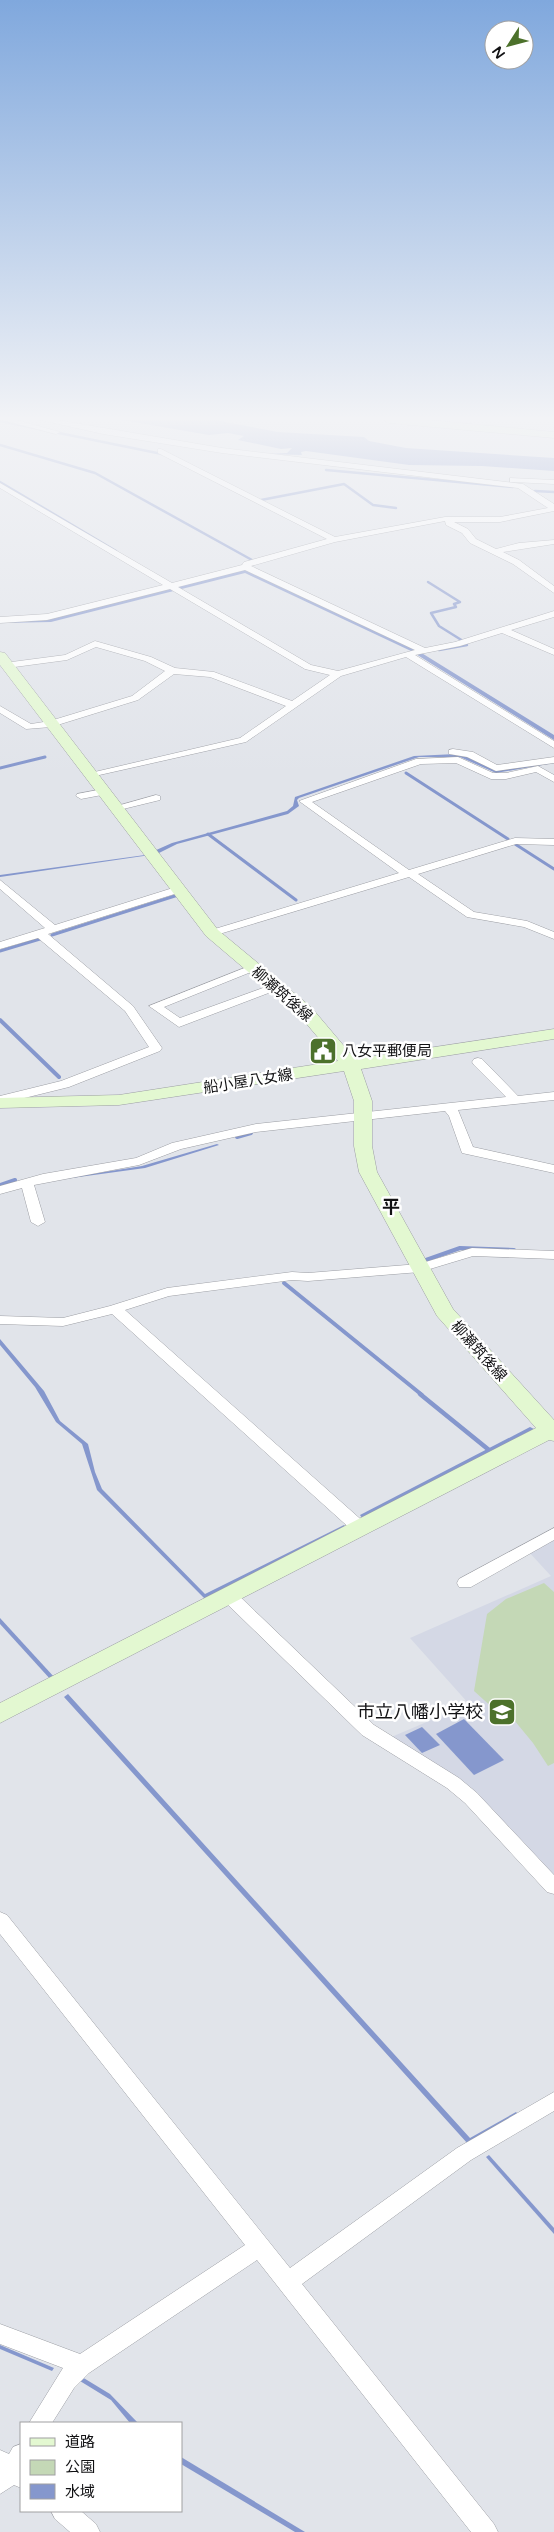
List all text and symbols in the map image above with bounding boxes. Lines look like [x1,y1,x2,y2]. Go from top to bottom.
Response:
north arrow [484,20,534,70]
text: N [489,43,509,62]
street label: 柳瀬筑後線 [248,963,316,1025]
public building icon: 八女平郵便局 [308,1036,338,1066]
place label: 八女平郵便局 [342,1042,432,1060]
street label: 船小屋八女線 [202,1065,294,1097]
district label: 平 [382,1196,400,1218]
street label: 柳瀬筑後線 [447,1317,511,1385]
school or university icon: 市立八幡小学校 [487,1697,517,1727]
place label: 市立八幡小学校 [357,1701,483,1723]
legend [20,2422,182,2512]
text: 道路 [65,2433,95,2451]
text: 公園 [65,2458,95,2476]
text: 水域 [65,2483,95,2501]

